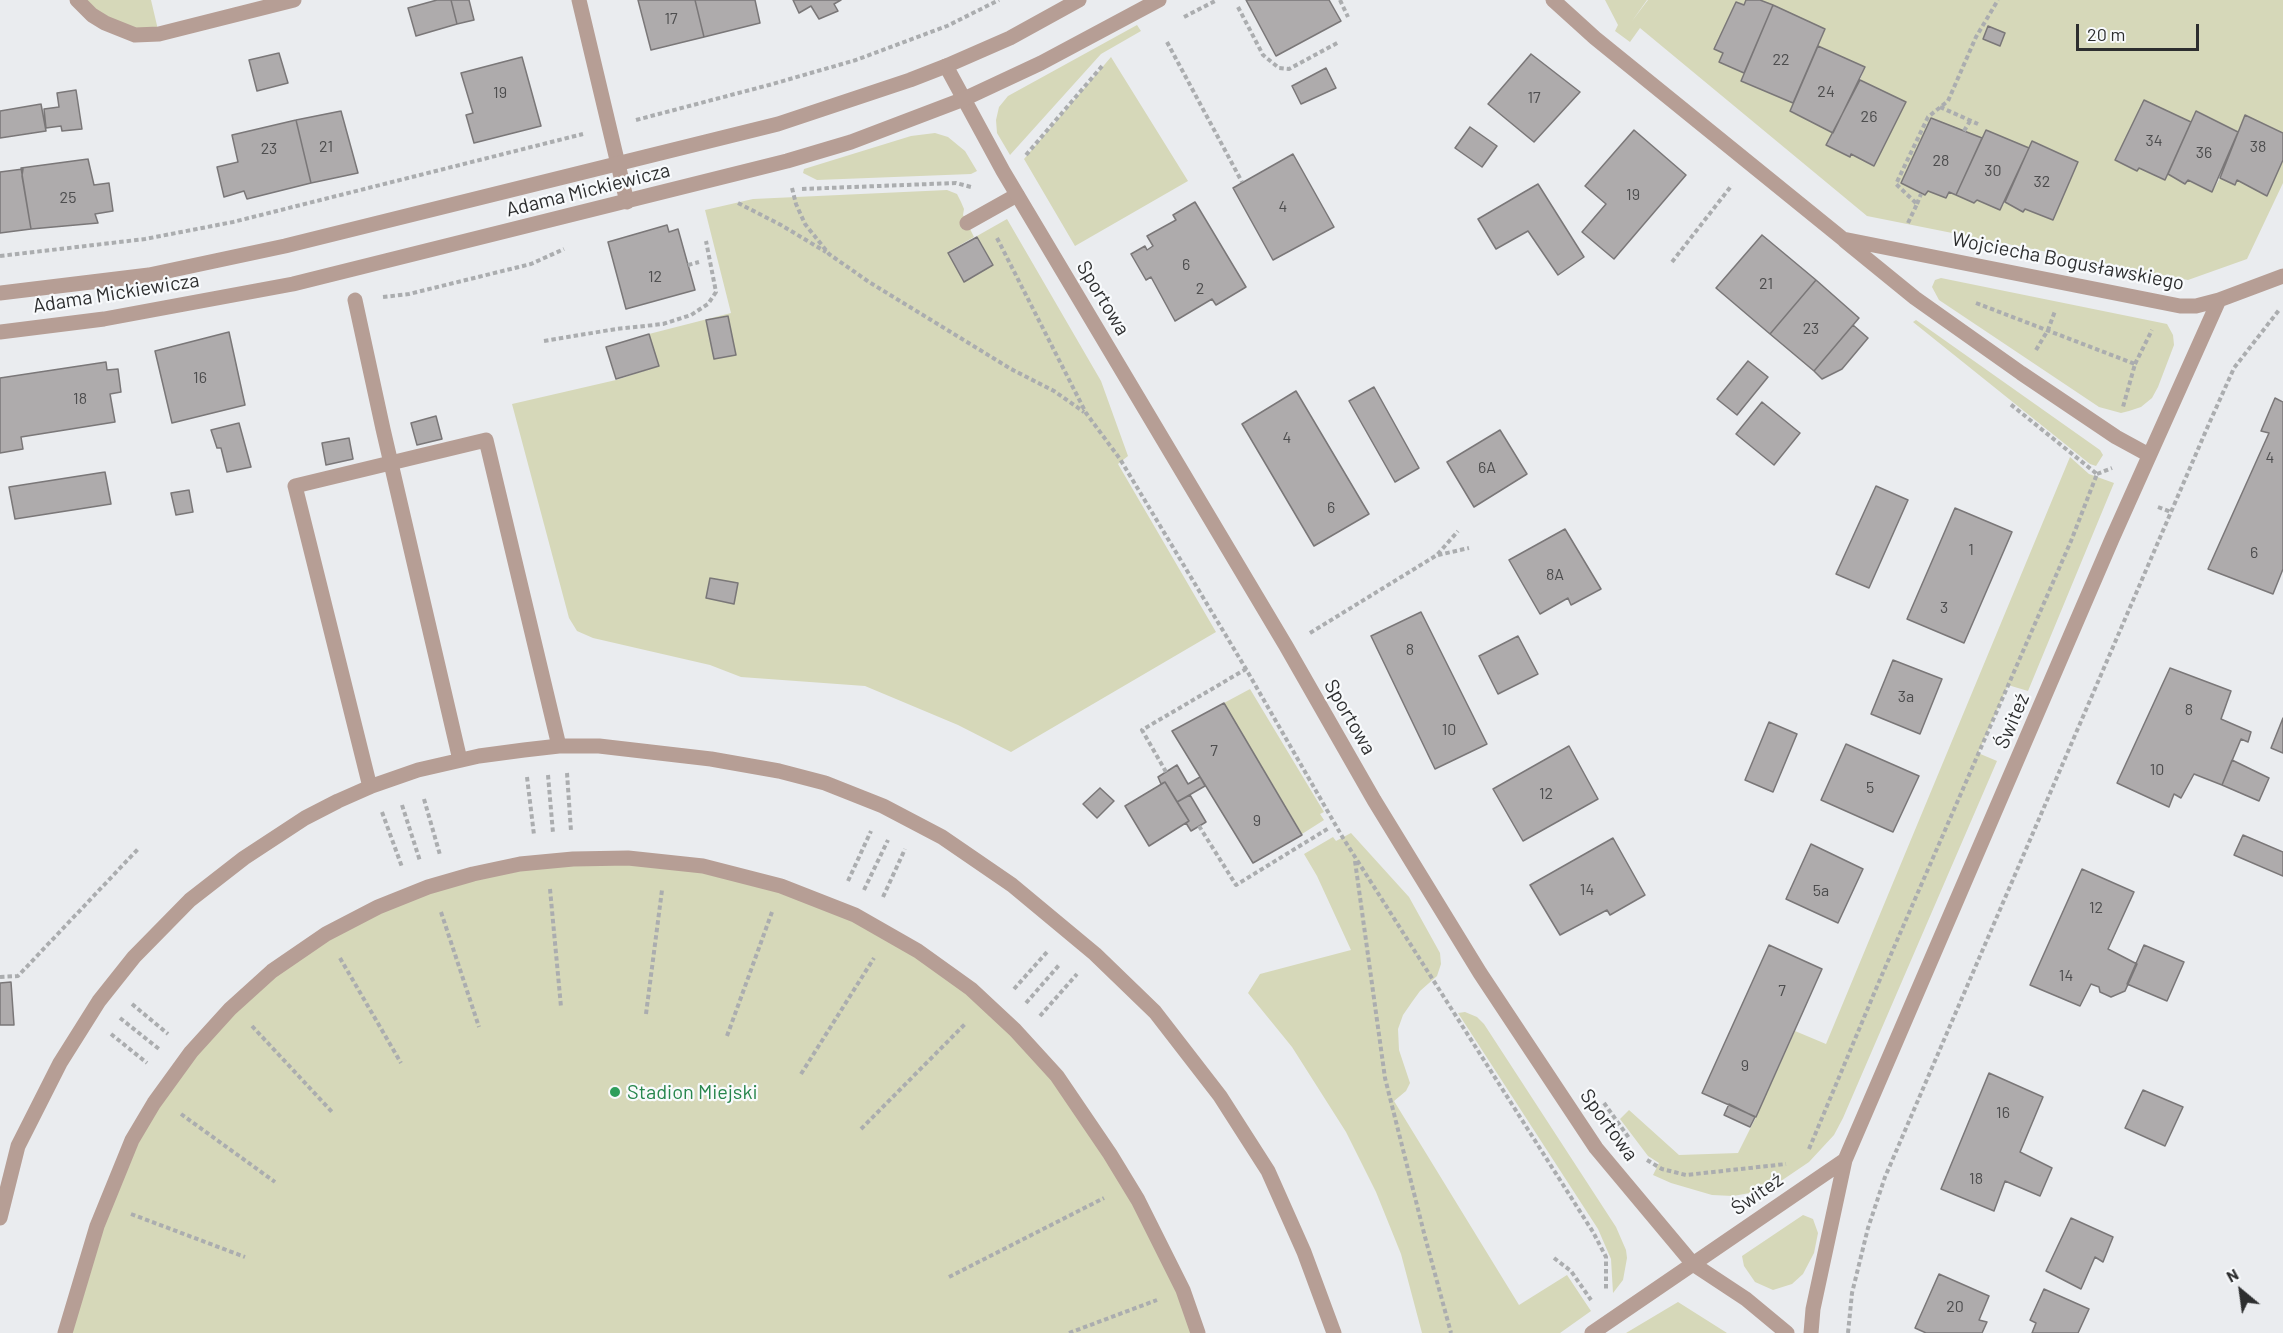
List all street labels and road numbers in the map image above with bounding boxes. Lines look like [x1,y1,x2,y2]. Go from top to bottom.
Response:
street label: Adama Mickiewicza [503,158,673,222]
street label: Wojciecha Bogusławskiego [1950,227,2186,295]
street label: Sportowa [1071,256,1135,340]
street label: Adama Mickiewicza [31,268,201,318]
street label: Sportowa [1319,675,1381,759]
street label: Świteź [1990,690,2034,752]
street label: Sportowa [1575,1084,1643,1166]
street label: Świteź [1726,1168,1788,1220]

